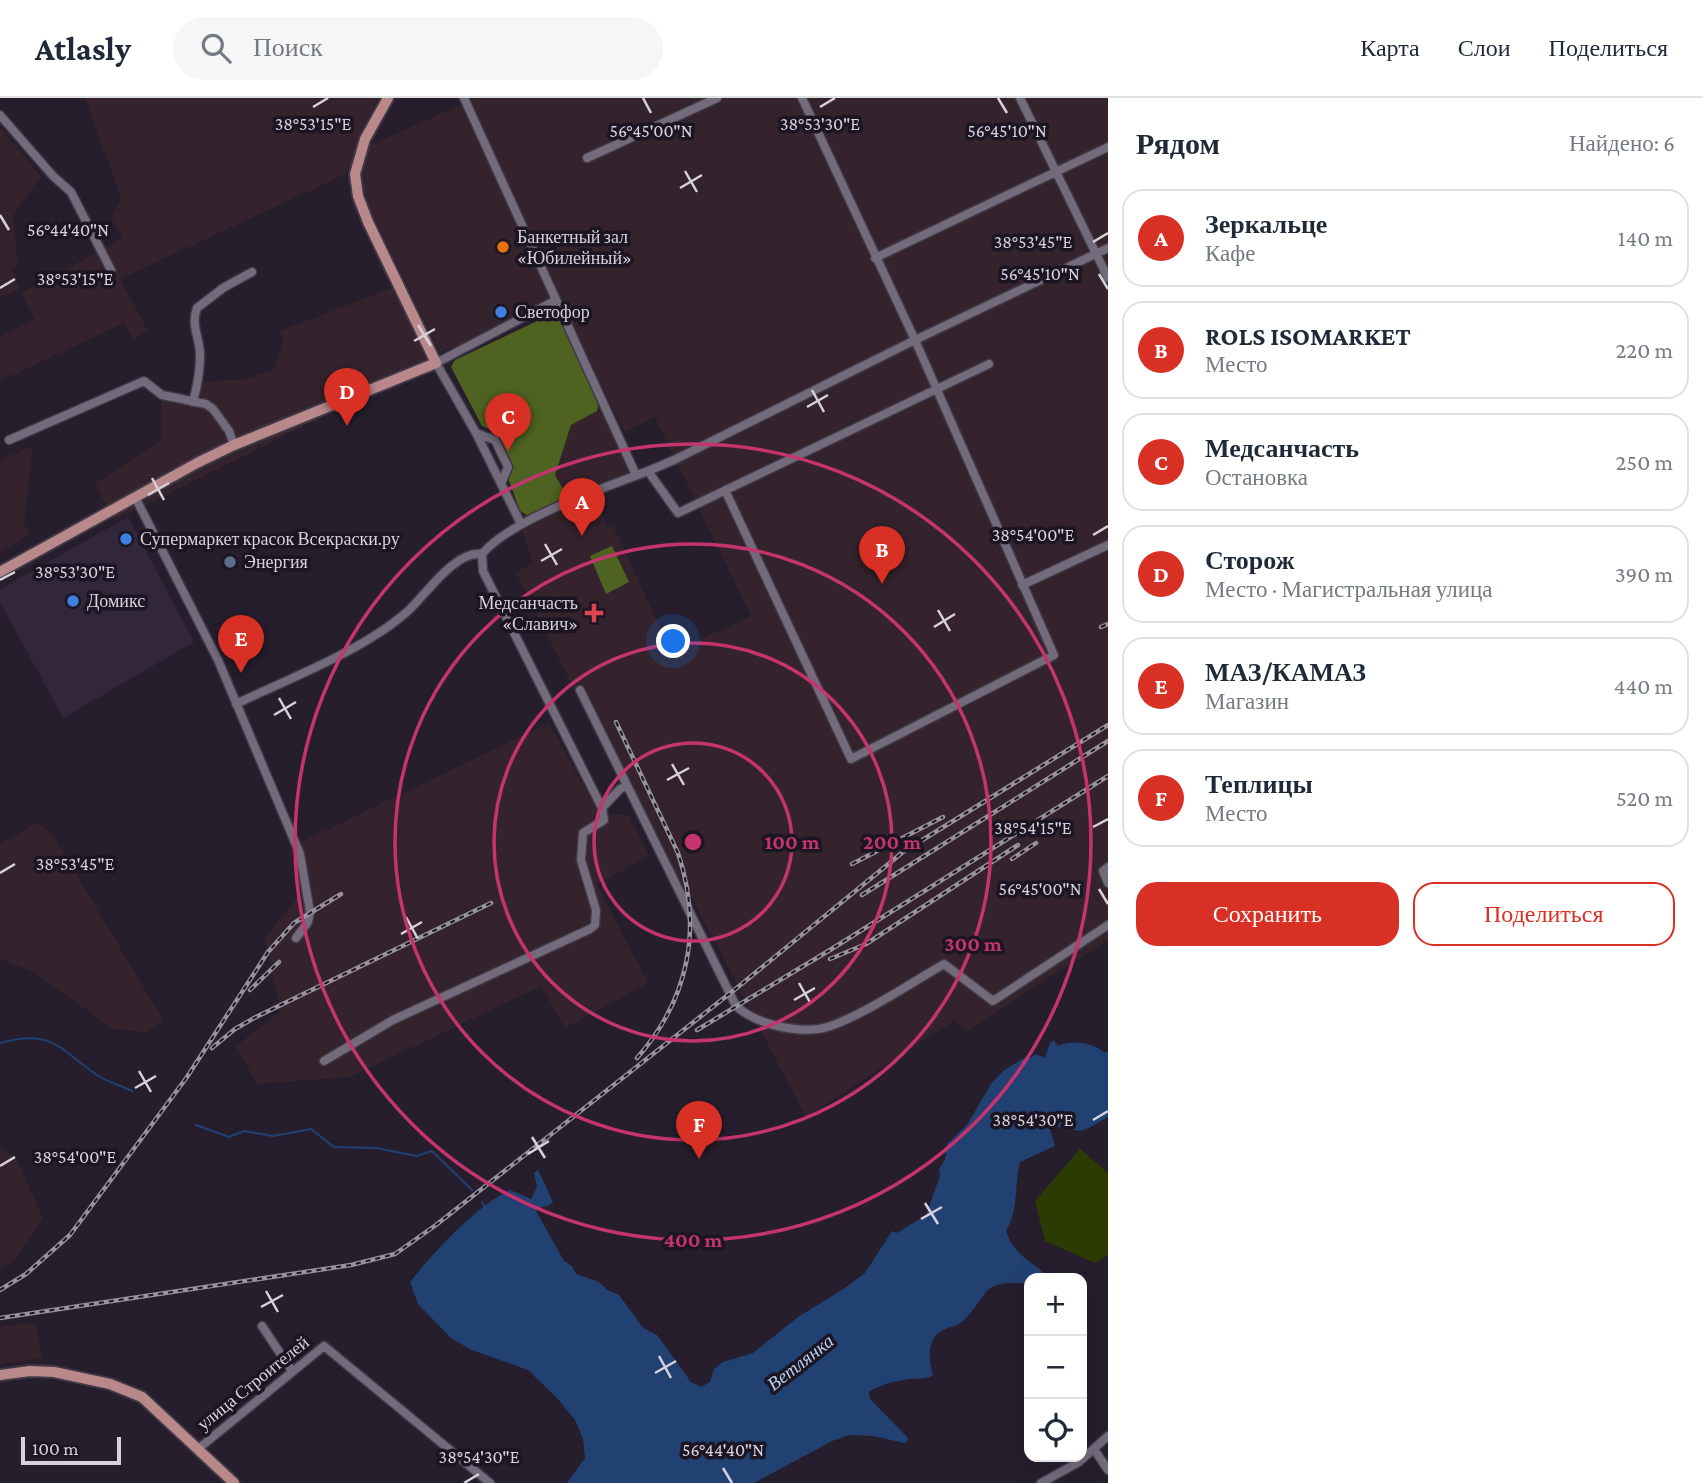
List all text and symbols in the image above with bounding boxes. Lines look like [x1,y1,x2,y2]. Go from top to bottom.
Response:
search box [173,17,663,80]
icon: search [197,29,235,67]
text: Atlasly [35,30,131,67]
text: Поиск [253,33,323,62]
text: Карта [1360,34,1420,61]
text: Слои [1458,34,1511,61]
text: Поделиться [1549,34,1668,61]
text: 38°53'15"E [275,114,352,134]
text: 38°53'30"E [780,114,860,134]
text: 56°45'00"N [609,121,693,141]
text: 56°45'10"N [967,121,1047,141]
text: Рядом [1136,127,1220,160]
text: Найдено: 6 [1569,130,1675,156]
text: Зеркальце [1205,210,1327,239]
text: 56°44'40"N [27,220,109,240]
text: A [1154,225,1168,251]
text: 140 m [1618,225,1673,251]
place label: Банкетный зал «Юбилейный» [517,227,632,268]
text: 38°53'45"E [994,232,1073,252]
marker: Банкетный зал «Юбилейный» [495,239,511,255]
text: Кафе [1205,240,1255,266]
text: 56°45'10"N [1000,264,1080,284]
text: 38°53'15"E [37,269,114,289]
place label: Светофор [515,302,590,322]
marker: Светофор [493,304,509,320]
text: ROLS ISOMARKET [1205,322,1411,351]
text: B [1154,337,1168,363]
text: 220 m [1615,337,1673,363]
text: Место [1205,351,1267,377]
pin: D [324,368,370,426]
pin: C [485,393,531,451]
text: Медсанчасть [1205,434,1359,463]
text: C [1154,449,1168,475]
text: 250 m [1615,449,1673,475]
text: Остановка [1205,464,1308,490]
pin: A [559,478,605,536]
text: 38°54'00"E [992,525,1074,545]
pin: B [859,526,905,584]
place label: Супермаркет красок Всекраски.ру [140,529,400,549]
marker: Супермаркет красок Всекраски.ру [118,531,134,547]
text: Сторож [1205,546,1295,575]
place label: Энергия [244,552,308,572]
marker: Энергия [222,554,238,570]
text: D [1153,561,1169,587]
text: 390 m [1615,561,1673,587]
text: 38°53'30"E [35,562,115,582]
text: Место · Магистральная улица [1205,576,1493,602]
place label: Домикс [87,591,145,611]
marker: Домикс [65,593,81,609]
place label: Медсанчасть «Славич» [478,593,578,634]
marker: Медсанчасть «Славич» [584,603,604,623]
pin: E [218,615,264,673]
your location [656,624,690,658]
text: МАЗ/КАМАЗ [1205,658,1366,687]
text: E [1154,673,1168,699]
text: 440 m [1614,673,1673,699]
text: Магазин [1205,688,1289,714]
text: Теплицы [1205,770,1313,799]
text: F [1155,785,1167,811]
text: 520 m [1616,785,1673,811]
text: Место [1205,800,1267,826]
text: 38°54'15"E [994,818,1072,838]
centre of rings [681,830,705,854]
text: 100 m [764,830,820,854]
text: 200 m [863,830,921,854]
text: 38°53'45"E [36,854,115,874]
text: 56°45'00"N [998,879,1082,899]
button: Сохранить [1136,882,1399,946]
button: Поделиться [1413,882,1675,946]
text: 300 m [944,932,1002,956]
pin: F [676,1101,722,1159]
text: 38°54'30"E [993,1110,1074,1130]
text: 38°54'00"E [34,1147,116,1167]
text: 400 m [664,1228,723,1252]
map controls [1024,1273,1087,1462]
button: + [1024,1273,1087,1336]
water label: Ветлянка [763,1330,837,1395]
street label: улица Строителей [193,1332,313,1434]
button: − [1024,1336,1087,1399]
button: locate [1024,1399,1087,1462]
scale bar [21,1434,121,1466]
text: 100 m [32,1438,79,1459]
text: 56°44'40"N [682,1440,764,1460]
text: 38°54'30"E [439,1447,520,1467]

